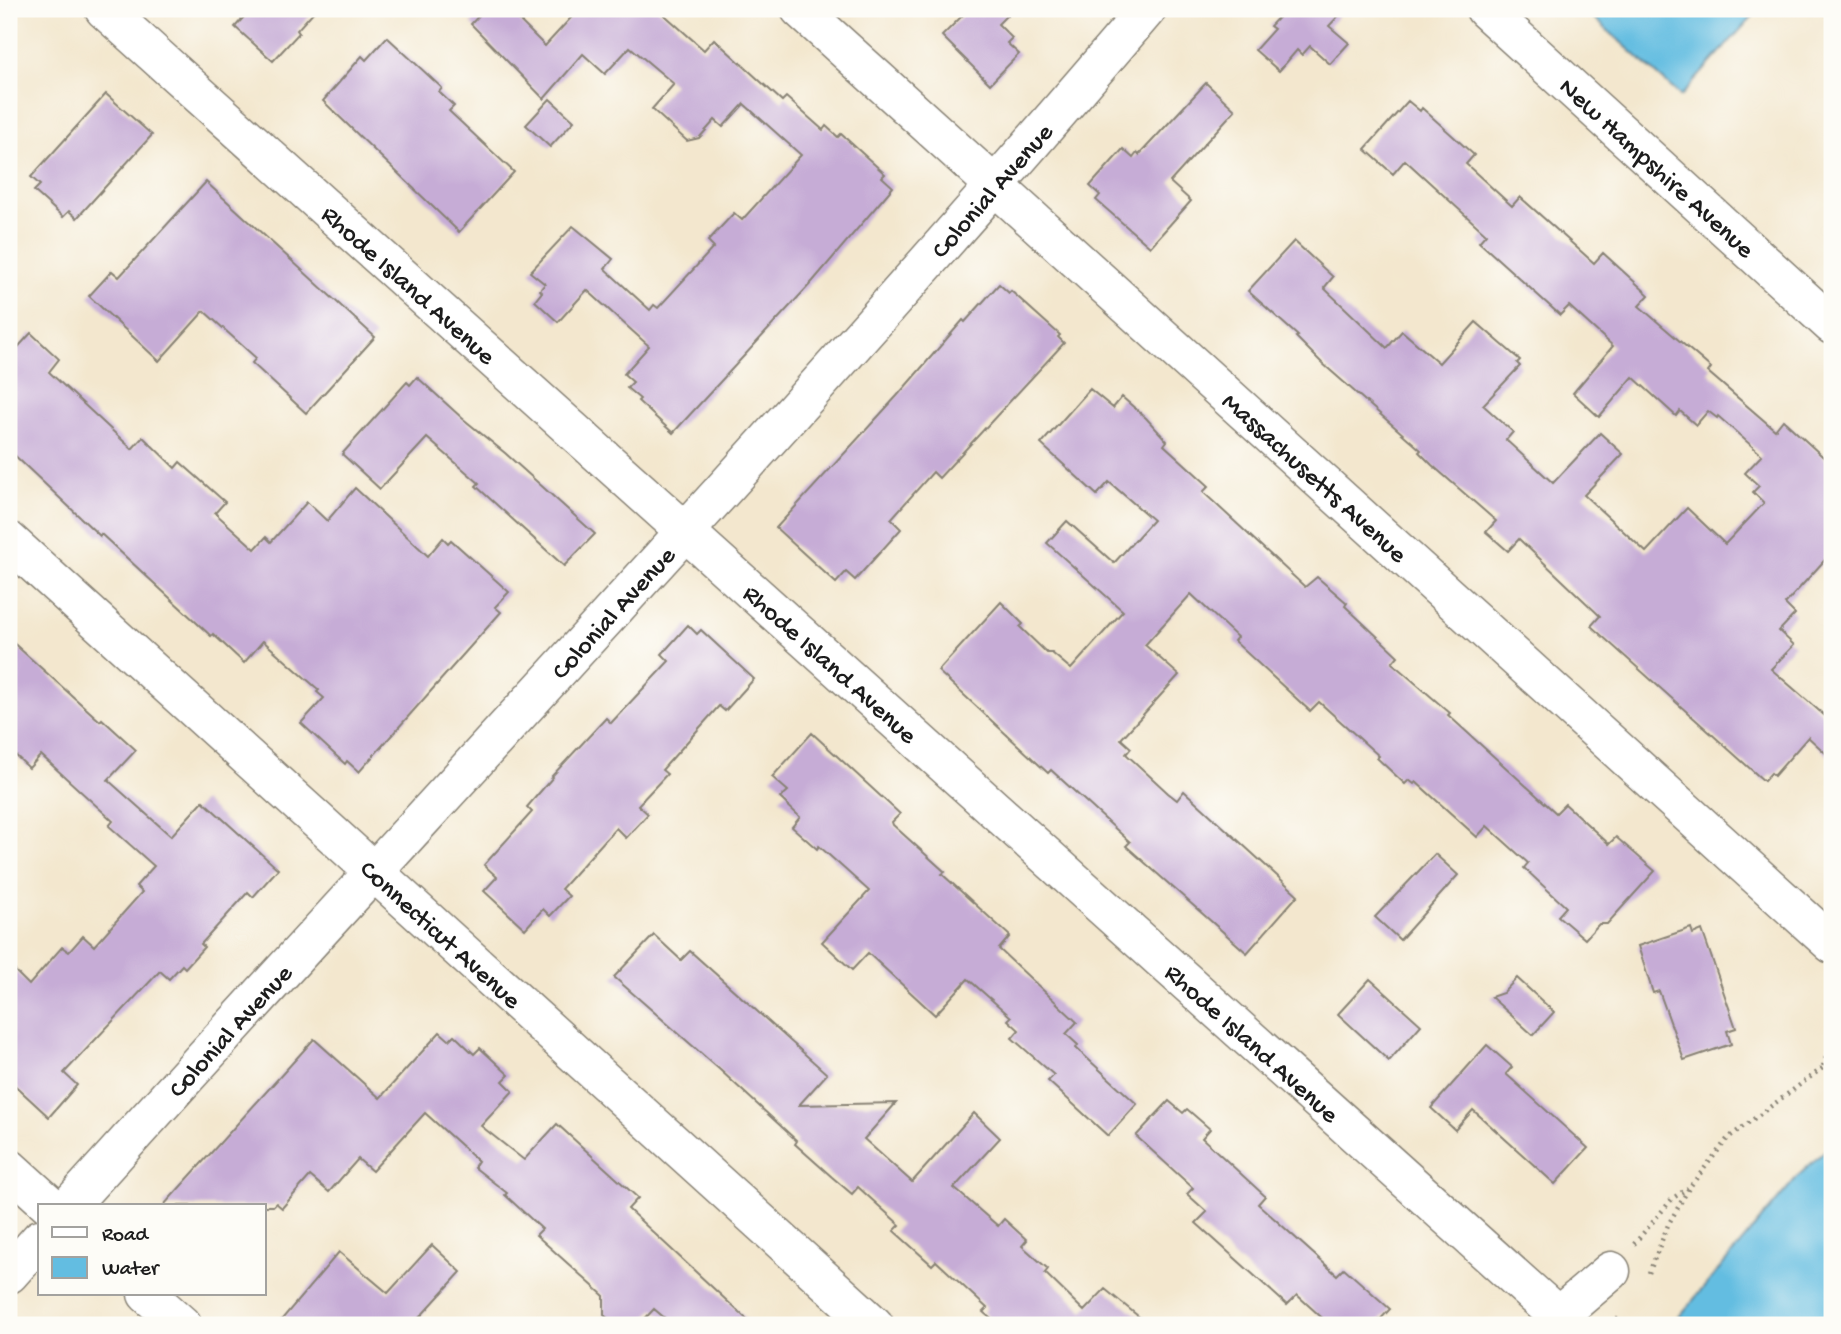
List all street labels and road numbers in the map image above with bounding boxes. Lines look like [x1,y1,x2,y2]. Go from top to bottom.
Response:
street label: New Hampshire Avenue [1551,73,1760,267]
street label: Colonial Avenue [927,118,1062,267]
street label: Rhode Island Avenue [313,201,501,374]
street label: Massachusetts Avenue [1214,388,1412,572]
street label: Colonial Avenue [547,541,684,688]
street label: Rhode Island Avenue [735,580,922,753]
street label: Connecticut Avenue [352,856,526,1018]
street label: Colonial Avenue [164,959,301,1106]
street label: Rhode Island Avenue [1156,959,1344,1132]

